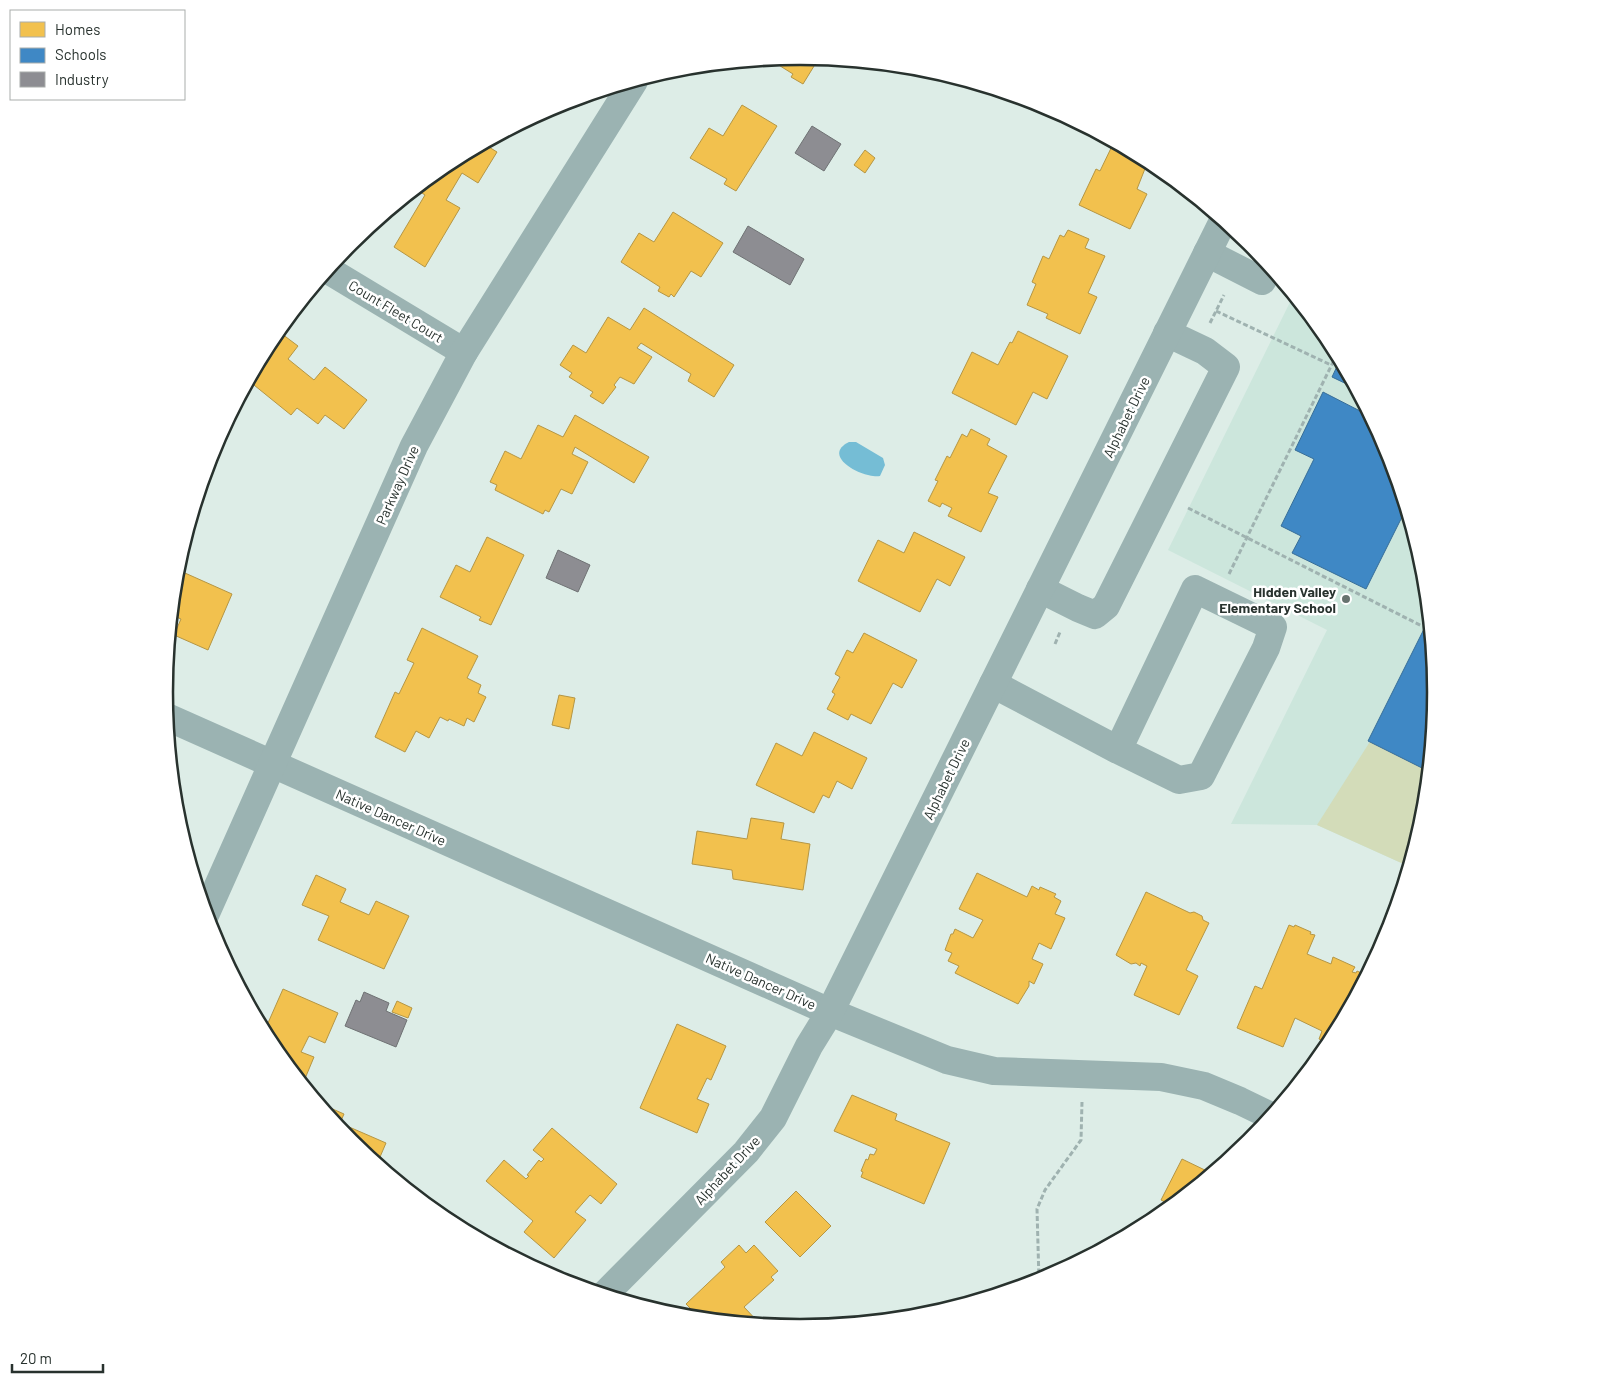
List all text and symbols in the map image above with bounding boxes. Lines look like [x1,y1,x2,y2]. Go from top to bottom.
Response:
legend [10,10,185,100]
text: Homes [55,20,100,38]
text: Schools [55,45,107,63]
text: Industry [55,70,109,88]
street label: Count Fleet Court [346,276,446,346]
street label: Alphabet Drive [1099,374,1153,460]
street label: Parkway Drive [372,443,422,527]
place label: Hidden Valley Elementary School [1219,583,1336,616]
marker: Hidden Valley Elementary School [1340,593,1352,605]
street label: Alphabet Drive [919,736,973,822]
street label: Native Dancer Drive [333,785,449,849]
street label: Native Dancer Drive [703,949,819,1013]
street label: Alphabet Drive [691,1132,763,1208]
scale bar [12,1342,104,1374]
text: 20 m [20,1349,52,1367]

